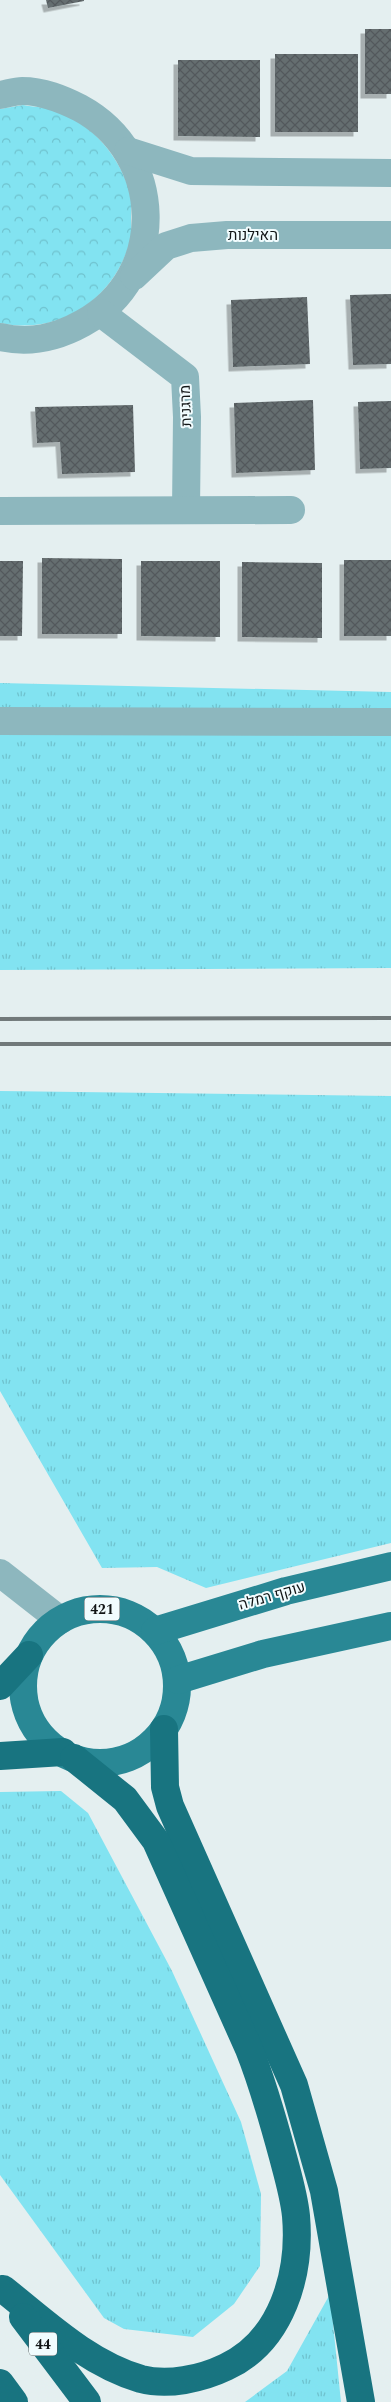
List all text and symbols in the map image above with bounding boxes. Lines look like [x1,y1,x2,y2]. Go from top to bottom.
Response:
street label: האילנות [228,224,278,247]
street label: מרגנית [174,385,198,427]
street label: עוקף רמלה [236,1576,308,1616]
road number: 421 [84,1598,120,1620]
road number: 44 [29,2332,57,2356]

